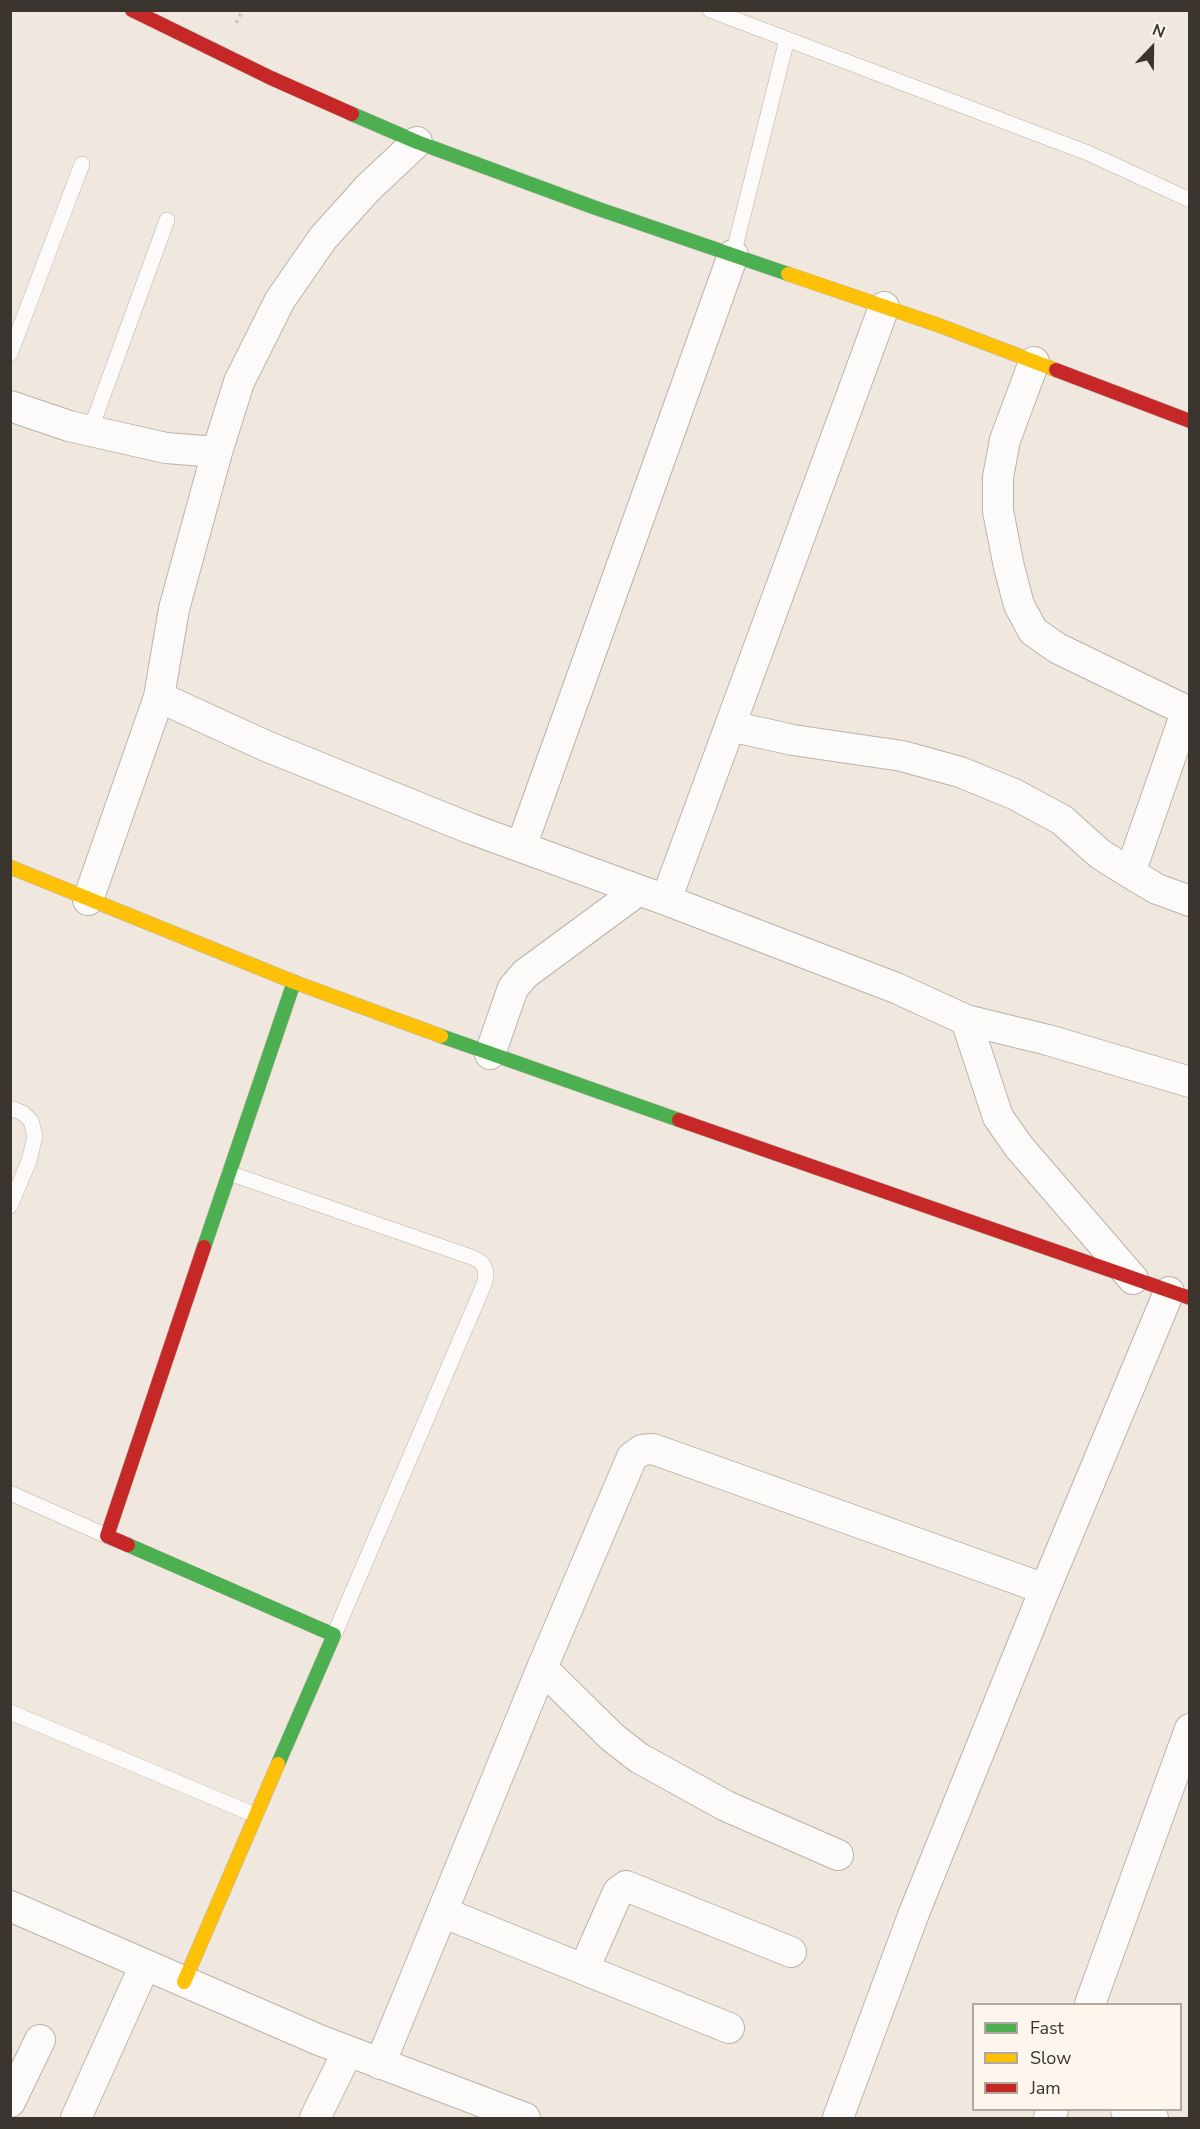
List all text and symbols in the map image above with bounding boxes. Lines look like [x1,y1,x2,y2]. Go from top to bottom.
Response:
north arrow [1122,18,1182,78]
text: N [1149,19,1168,44]
legend [972,2003,1182,2111]
text: Fast [1030,2016,1064,2040]
text: Slow [1030,2046,1071,2070]
text: Jam [1030,2076,1061,2100]

